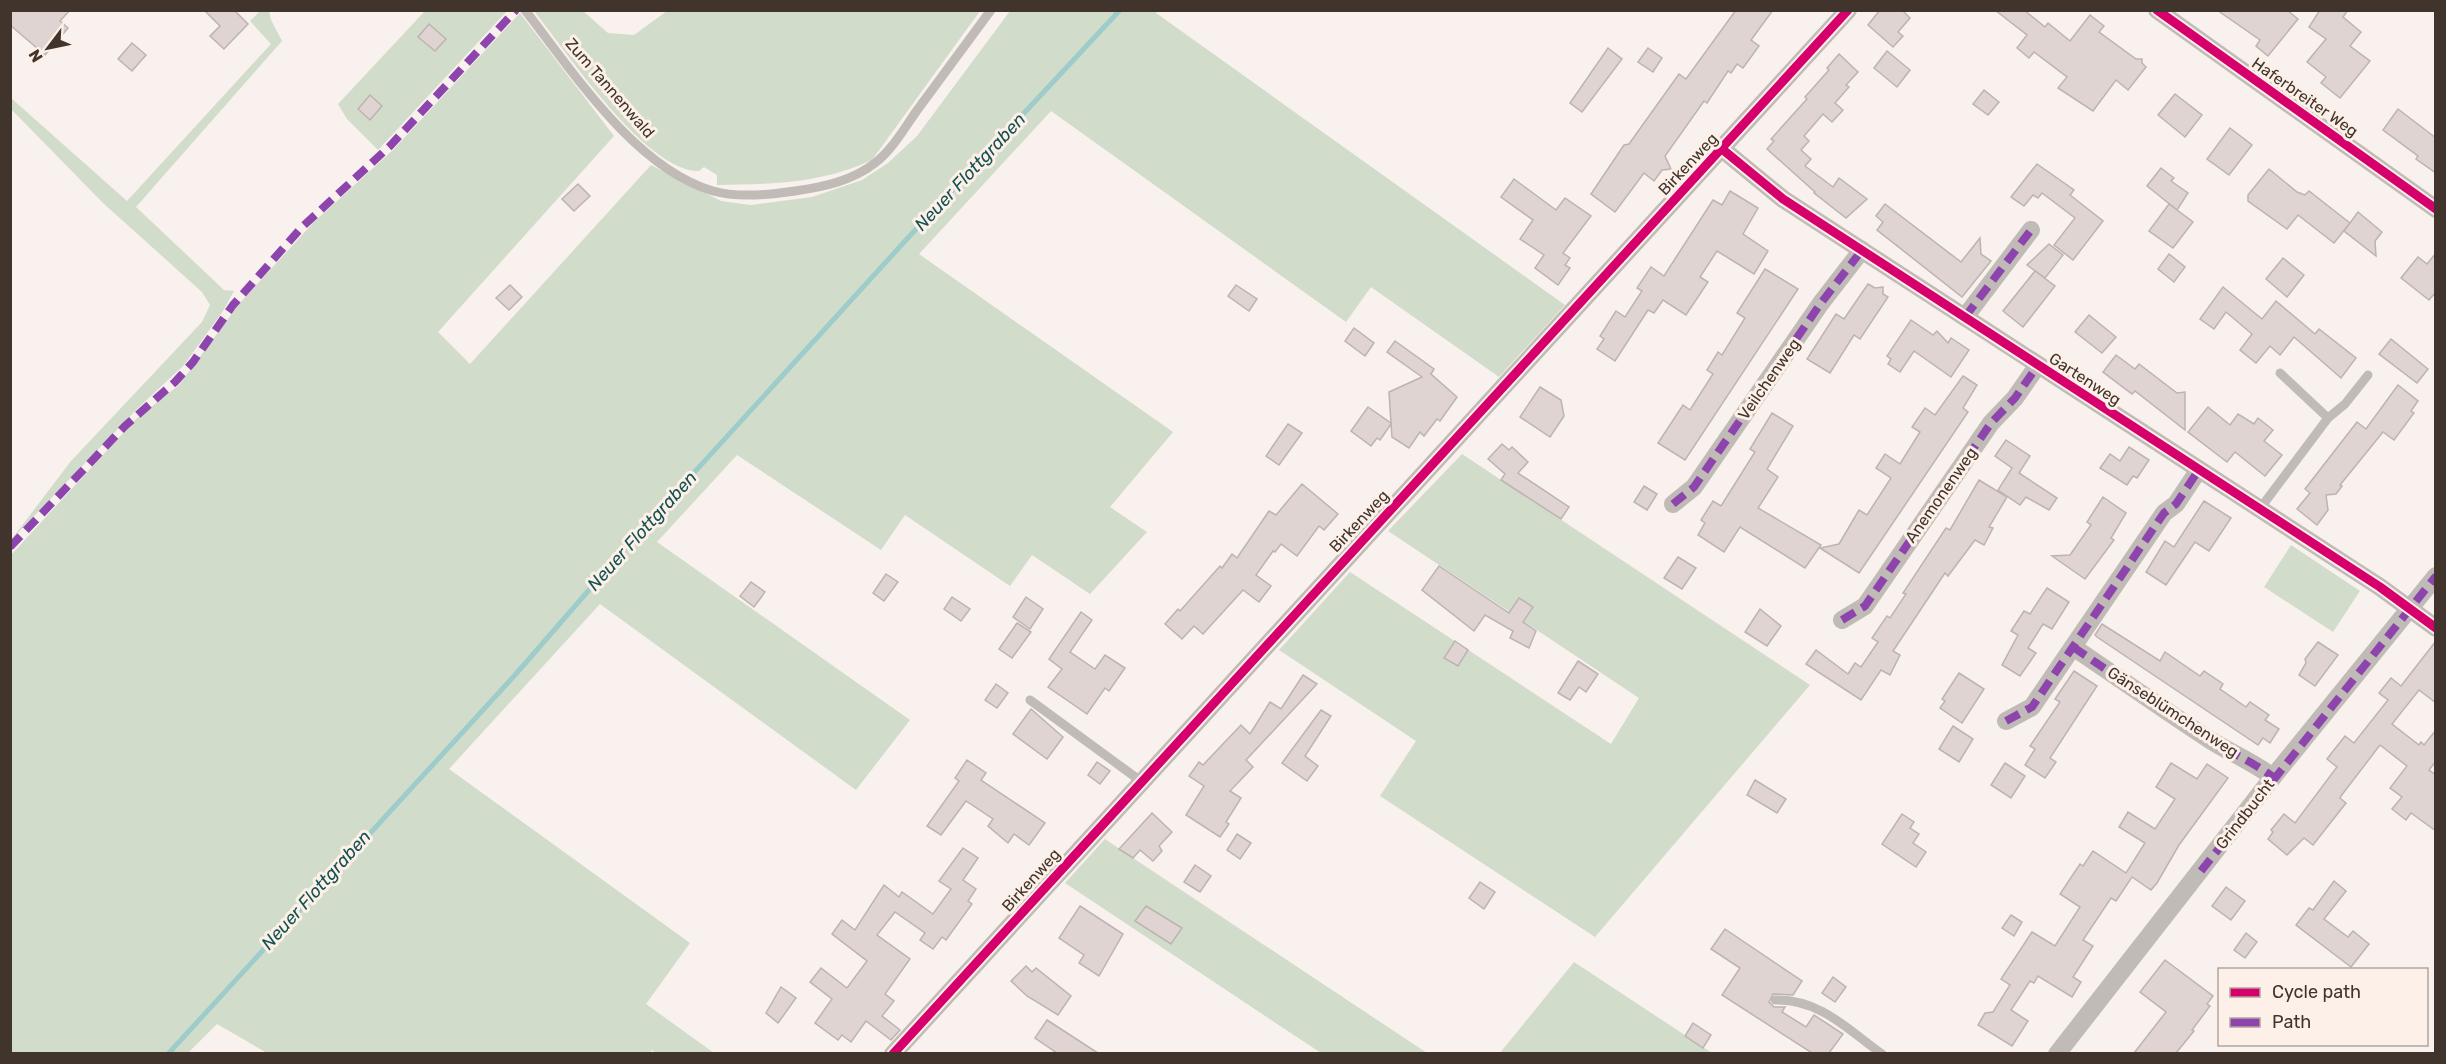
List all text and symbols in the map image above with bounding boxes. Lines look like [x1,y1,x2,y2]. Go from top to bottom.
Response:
north arrow [18,18,78,78]
street label: Zum Tannenwald [561,34,659,142]
text: N [25,46,47,66]
street label: Haferbreiter Weg [2248,53,2362,141]
water label: Neuer Flottgraben [910,108,1030,236]
street label: Birkenweg [1654,129,1722,199]
street label: Veilchenweg [1734,335,1804,423]
street label: Gartenweg [2046,349,2124,409]
street label: Anemonenweg [1901,444,1981,546]
water label: Neuer Flottgraben [583,467,701,595]
street label: Birkenweg [1325,486,1393,556]
street label: Gänseblümchenweg [2104,663,2242,761]
street label: Grindbucht [2212,775,2278,853]
water label: Neuer Flottgraben [257,826,375,954]
street label: Birkenweg [998,845,1064,915]
legend [2218,968,2428,1046]
text: Cycle path [2272,981,2361,1003]
text: Path [2272,1011,2311,1033]

